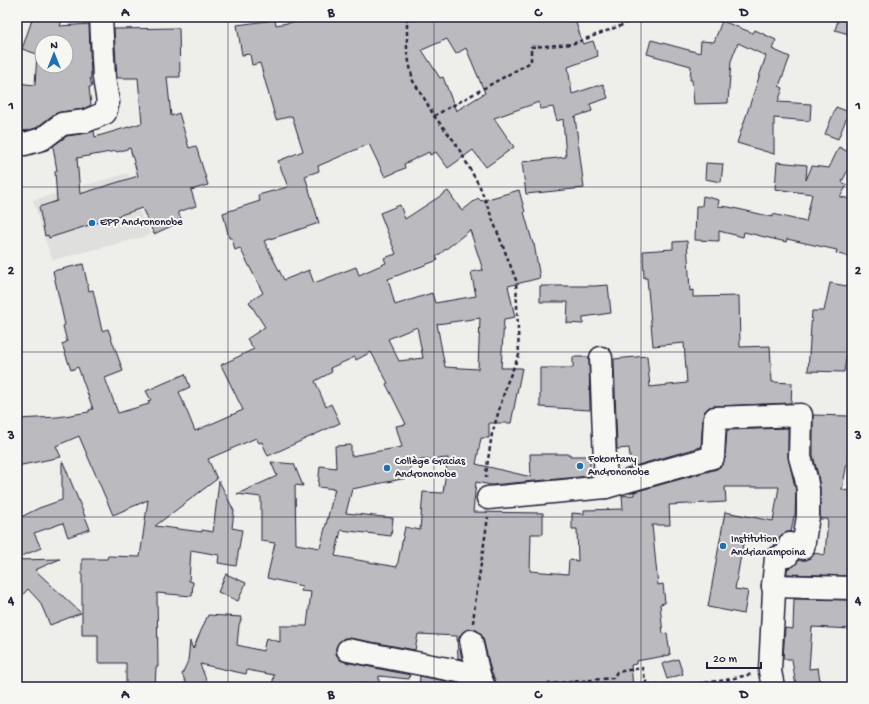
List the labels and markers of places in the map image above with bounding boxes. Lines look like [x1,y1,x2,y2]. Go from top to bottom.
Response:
place label: EPP Andrononobe [100,217,183,229]
marker: EPP Andrononobe [87,218,97,228]
place label: Fokontany Andrononobe [587,454,649,479]
place label: Collège Gracias Andrononobe [395,456,466,481]
marker: Fokontany Andrononobe [575,461,585,471]
marker: Collège Gracias Andrononobe [382,463,392,473]
place label: Institution Andrianampoina [731,534,806,559]
marker: Institution Andrianampoina [718,541,728,551]

